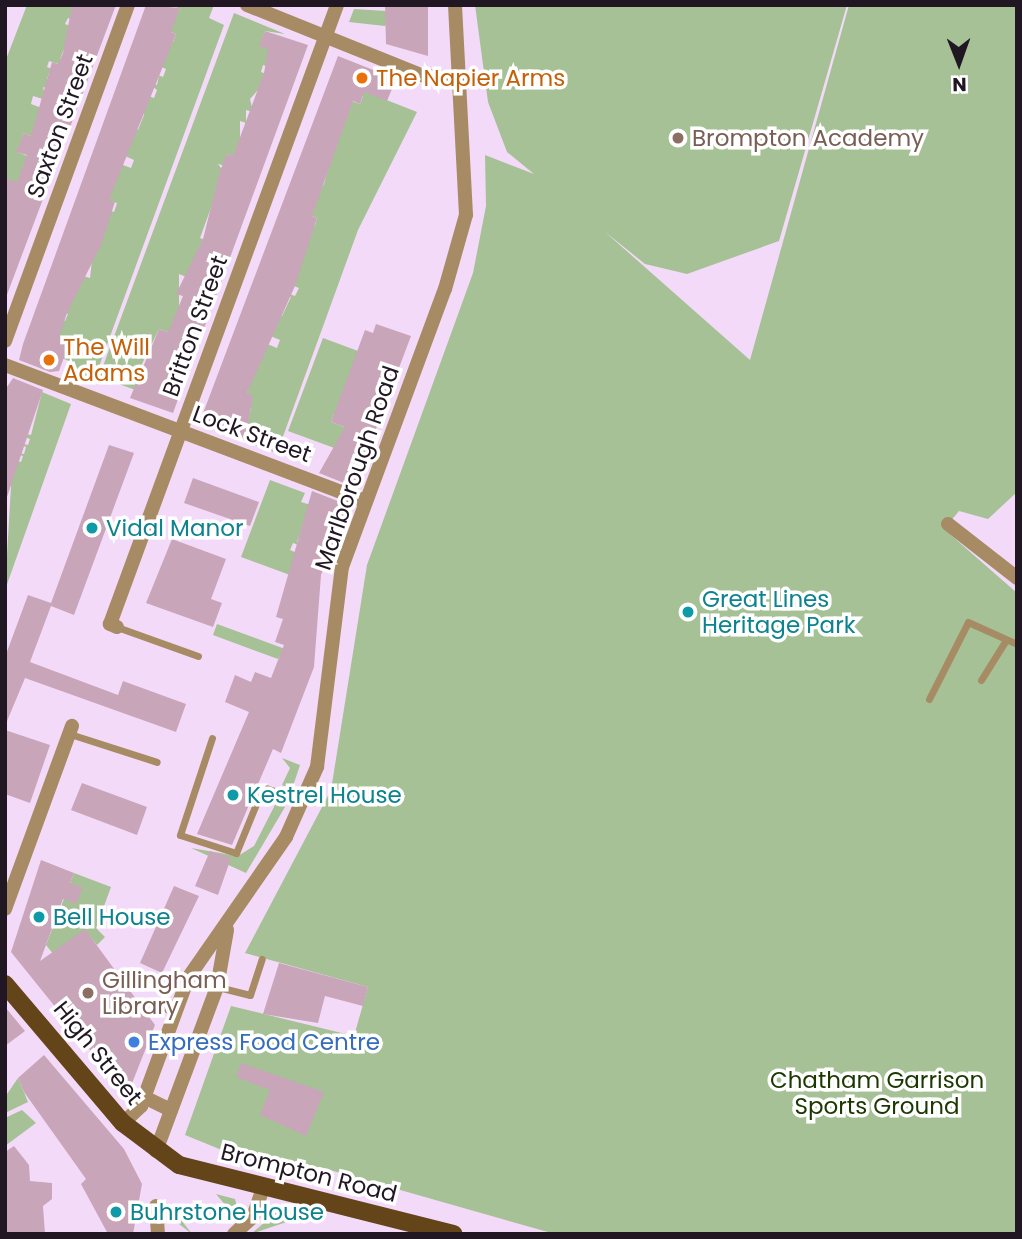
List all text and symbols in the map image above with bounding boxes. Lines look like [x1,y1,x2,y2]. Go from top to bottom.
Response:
north arrow [924,28,994,98]
street label: Saxton Street [21,50,99,202]
place label: The Napier Arms [376,64,565,92]
marker: The Napier Arms [354,70,370,86]
text: N [952,71,967,98]
place label: Brompton Academy [692,124,924,152]
marker: Brompton Academy [670,130,686,146]
street label: Britton Street [157,252,233,400]
place label: The Will Adams [63,333,150,387]
marker: The Will Adams [41,352,57,368]
street label: Marlborough Road [309,362,405,574]
street label: Lock Street [189,400,315,468]
place label: Vidal Manor [106,514,243,542]
marker: Vidal Manor [84,520,100,536]
place label: Great Lines Heritage Park [702,585,856,639]
marker: Great Lines Heritage Park [680,604,696,620]
place label: Kestrel House [247,781,402,809]
marker: Kestrel House [225,787,241,803]
place label: Bell House [53,903,170,931]
marker: Bell House [31,909,47,925]
place label: Gillingham Library [102,966,227,1020]
marker: Gillingham Library [80,985,96,1001]
street label: High Street [48,996,148,1110]
place label: Express Food Centre [148,1028,380,1056]
marker: Express Food Centre [126,1034,142,1050]
park label: Chatham Garrison Sports Ground [770,1066,984,1120]
street label: Brompton Road [218,1138,400,1208]
place label: Buhrstone House [130,1198,324,1226]
marker: Buhrstone House [108,1204,124,1220]

